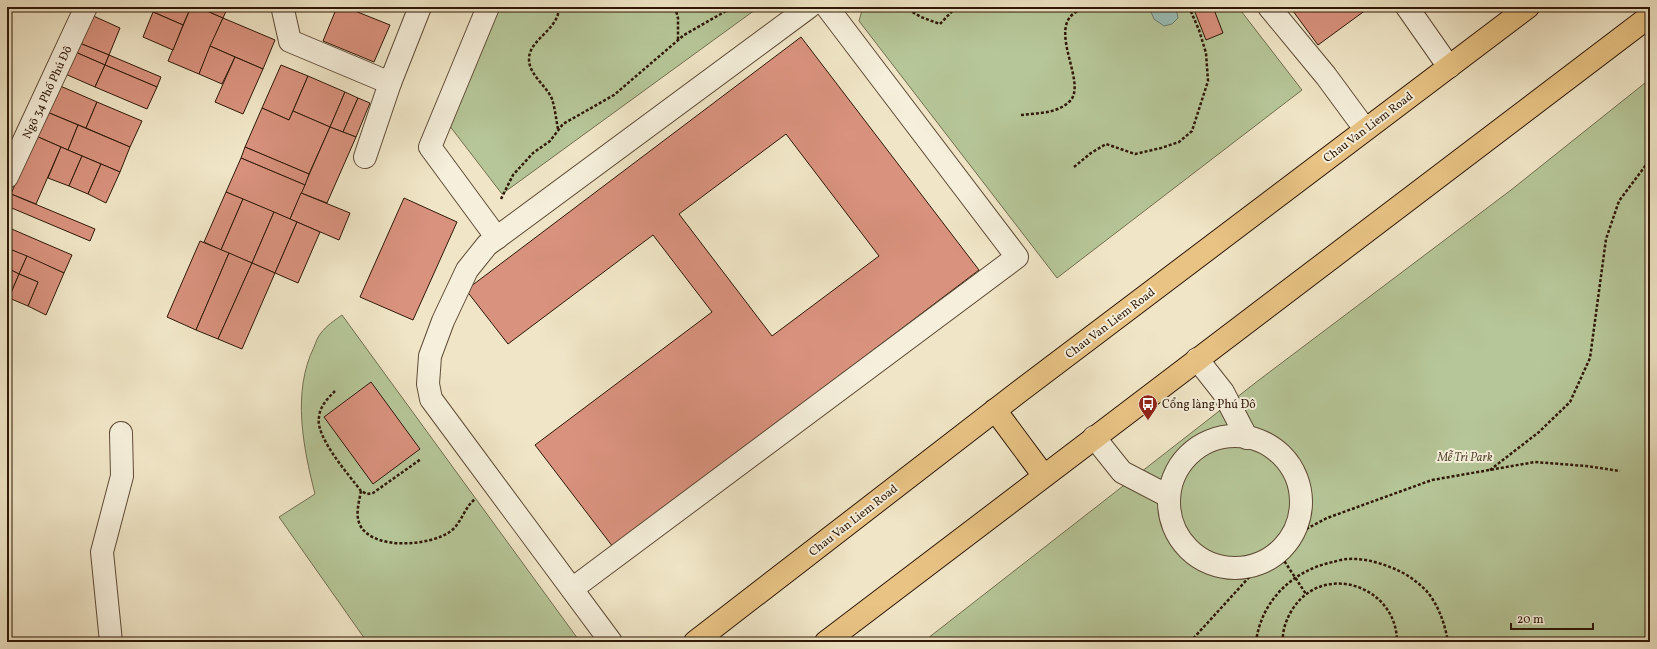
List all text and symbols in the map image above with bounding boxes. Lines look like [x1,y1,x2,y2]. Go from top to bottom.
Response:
street label: Ngõ 34 Phố Phú Đô [19,43,76,142]
street label: Chau Van Liem Road [1320,89,1417,167]
street label: Chau Van Liem Road [1062,285,1159,363]
bus stop icon: Cổng làng Phú Đô [1137,393,1159,421]
place label: Cổng làng Phú Đô [1162,397,1256,413]
park label: Mễ Trì Park [1436,450,1493,466]
street label: Chau Van Liem Road [806,481,902,561]
scale bar [1511,605,1593,631]
text: 20 m [1517,612,1544,628]

